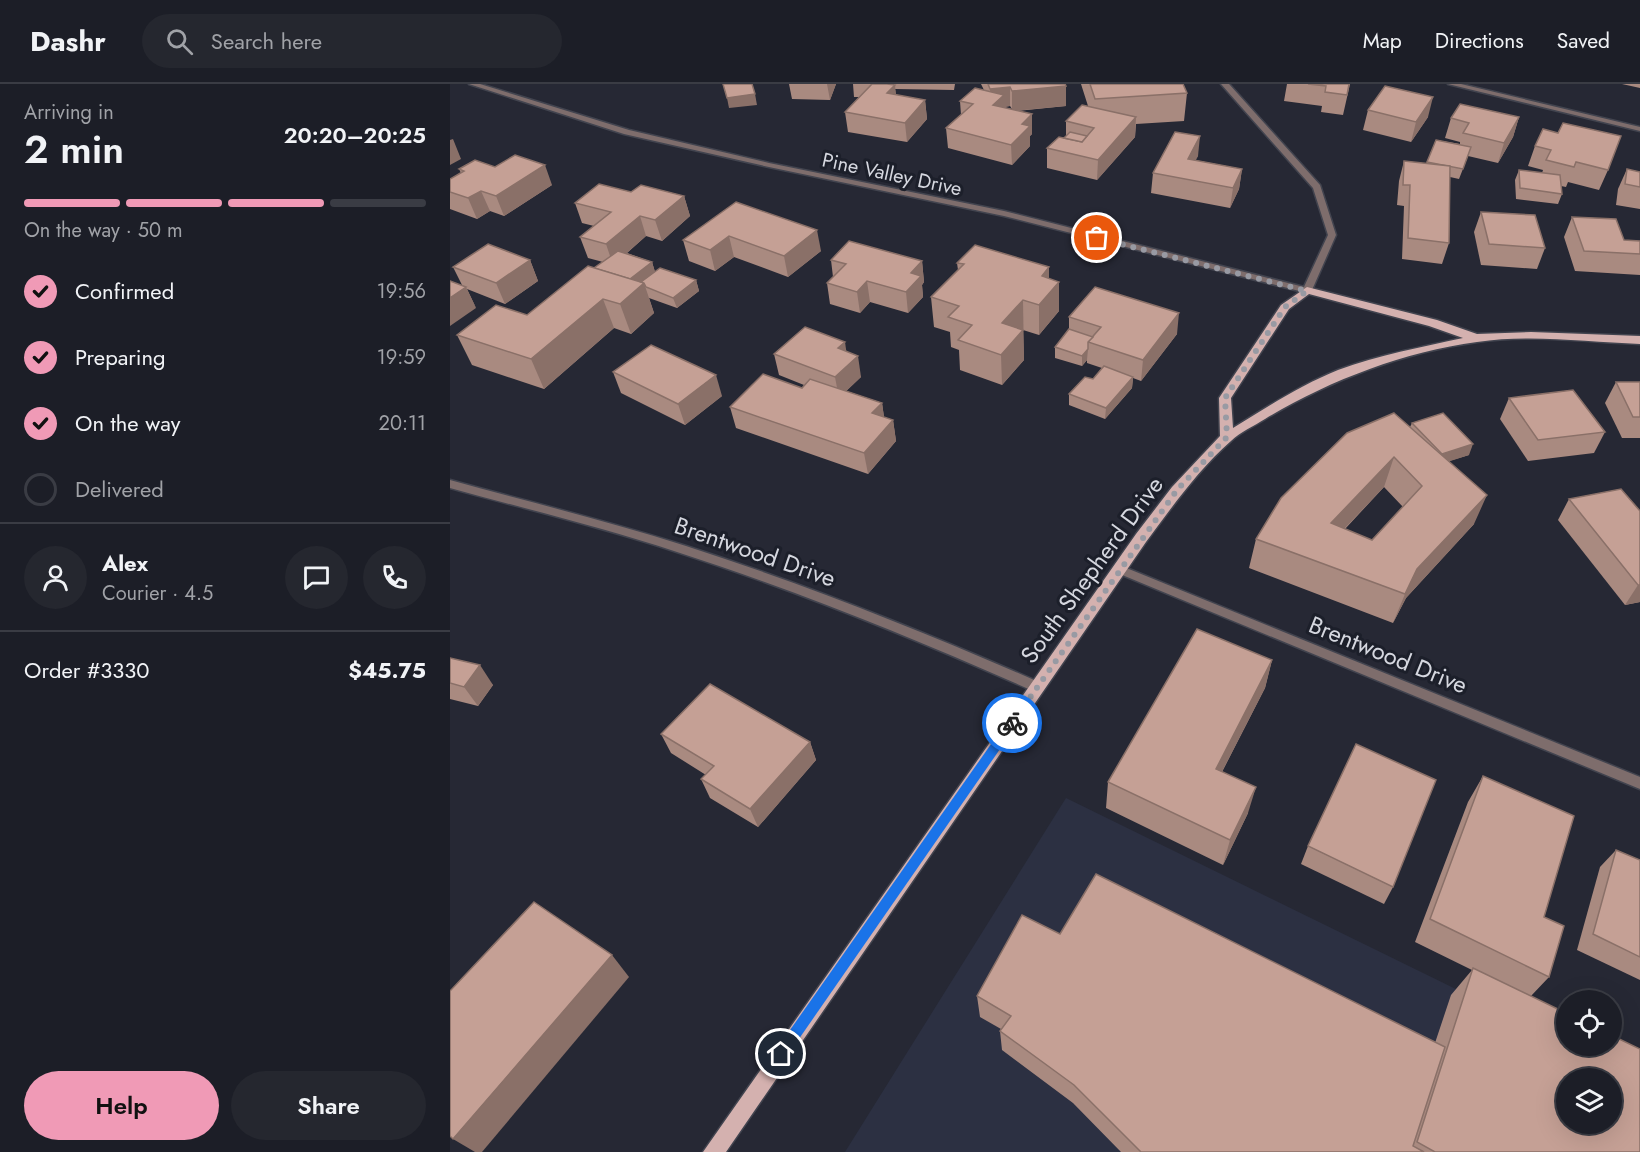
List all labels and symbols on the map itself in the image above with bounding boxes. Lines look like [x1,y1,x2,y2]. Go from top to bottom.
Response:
street label: Pine Valley Drive [819,146,964,203]
pin [1071,212,1122,263]
street label: South Shepherd Drive [1012,469,1171,670]
street label: Brentwood Drive [670,508,840,595]
street label: Brentwood Drive [1304,607,1473,702]
courier [982,693,1042,753]
pin [755,1028,806,1079]

